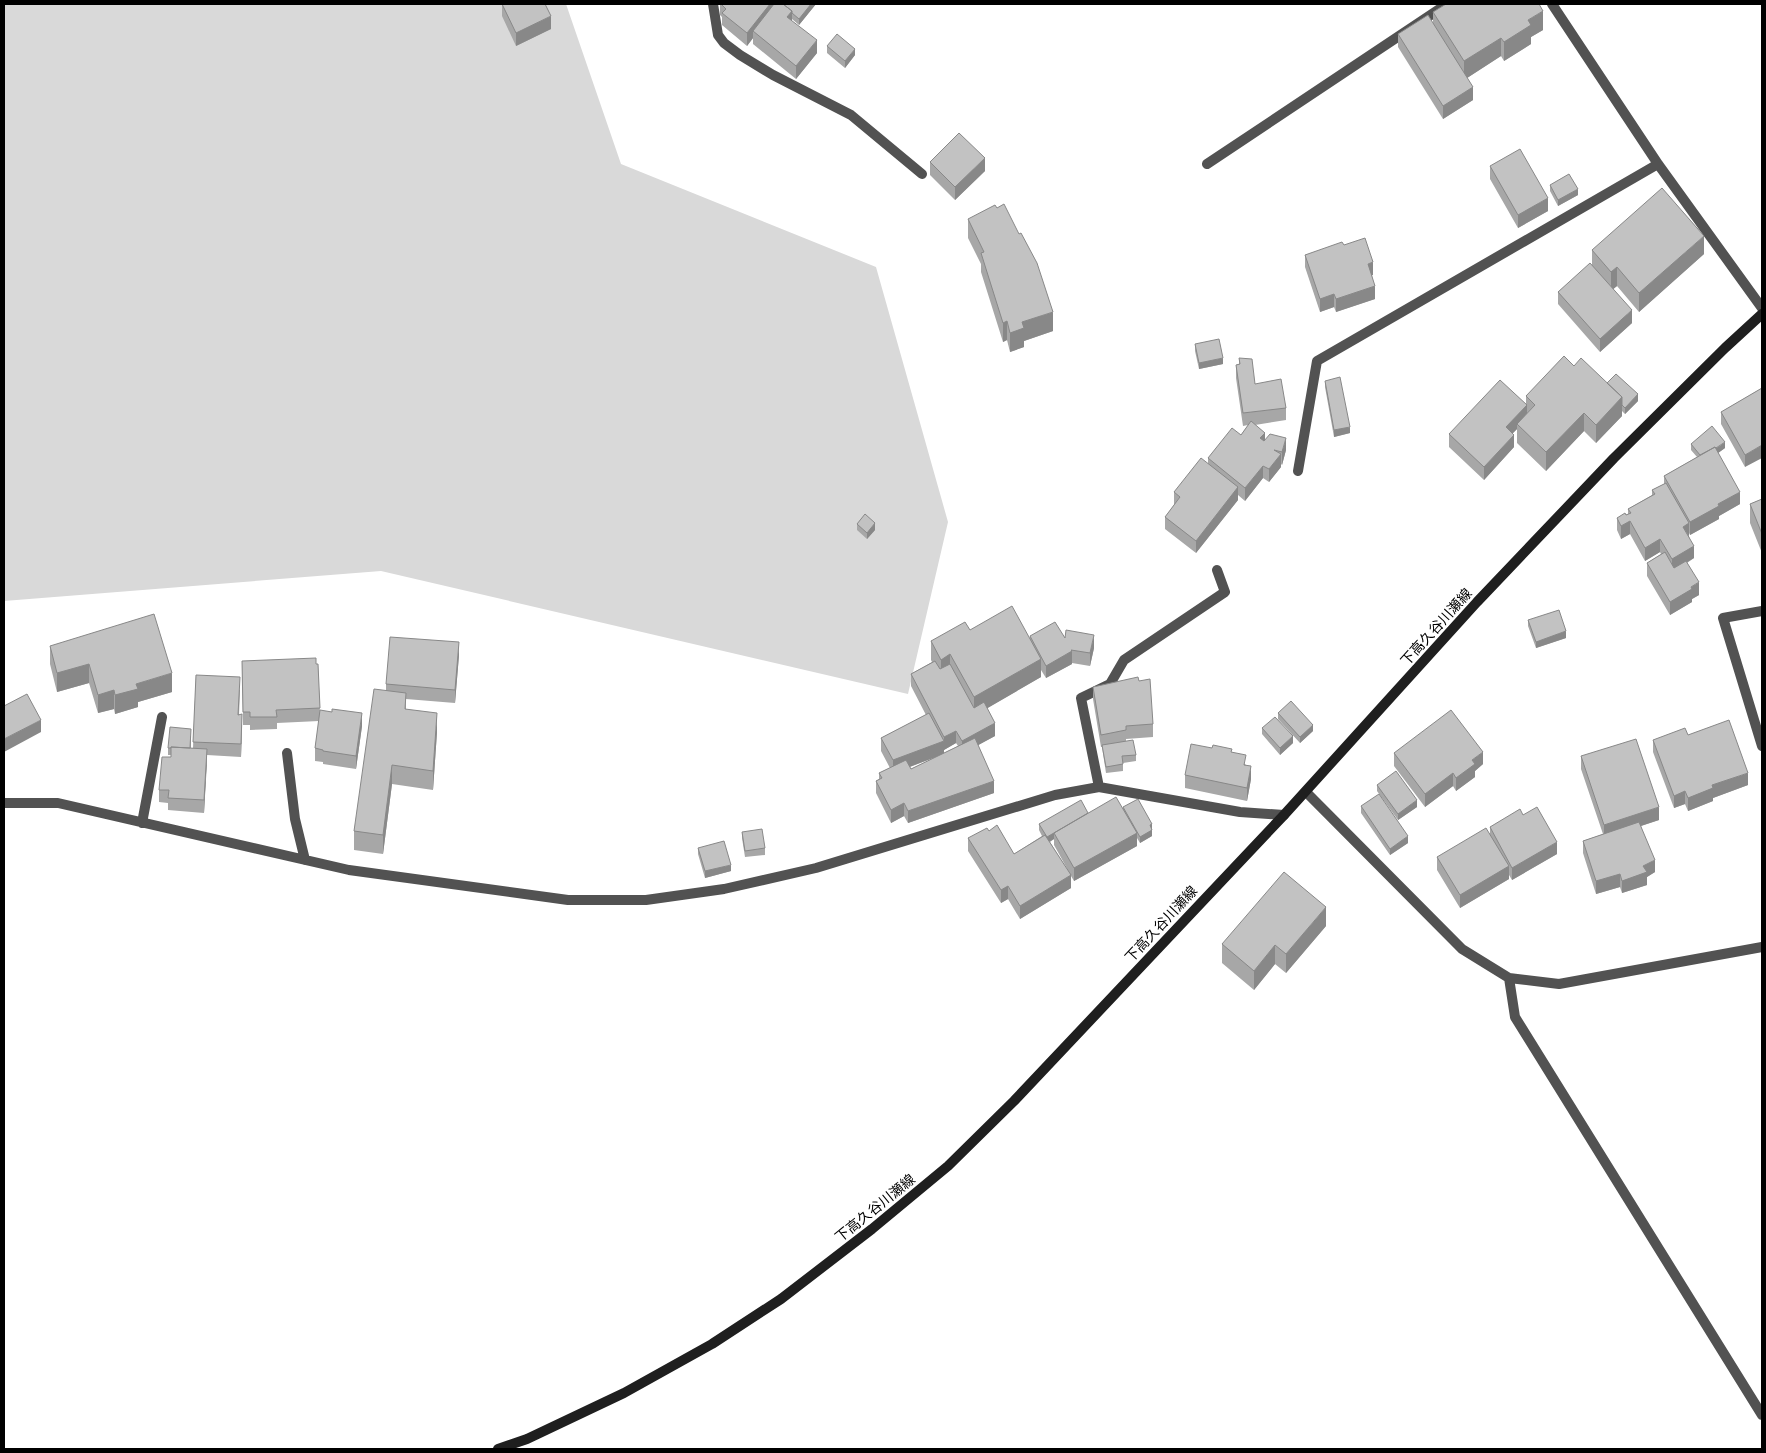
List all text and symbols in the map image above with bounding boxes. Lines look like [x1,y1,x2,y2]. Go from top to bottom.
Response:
street label: 下高久谷川瀬線 [1397,585,1475,669]
street label: 下高久谷川瀬線 [1122,883,1200,965]
street label: 下高久谷川瀬線 [832,1171,918,1245]

